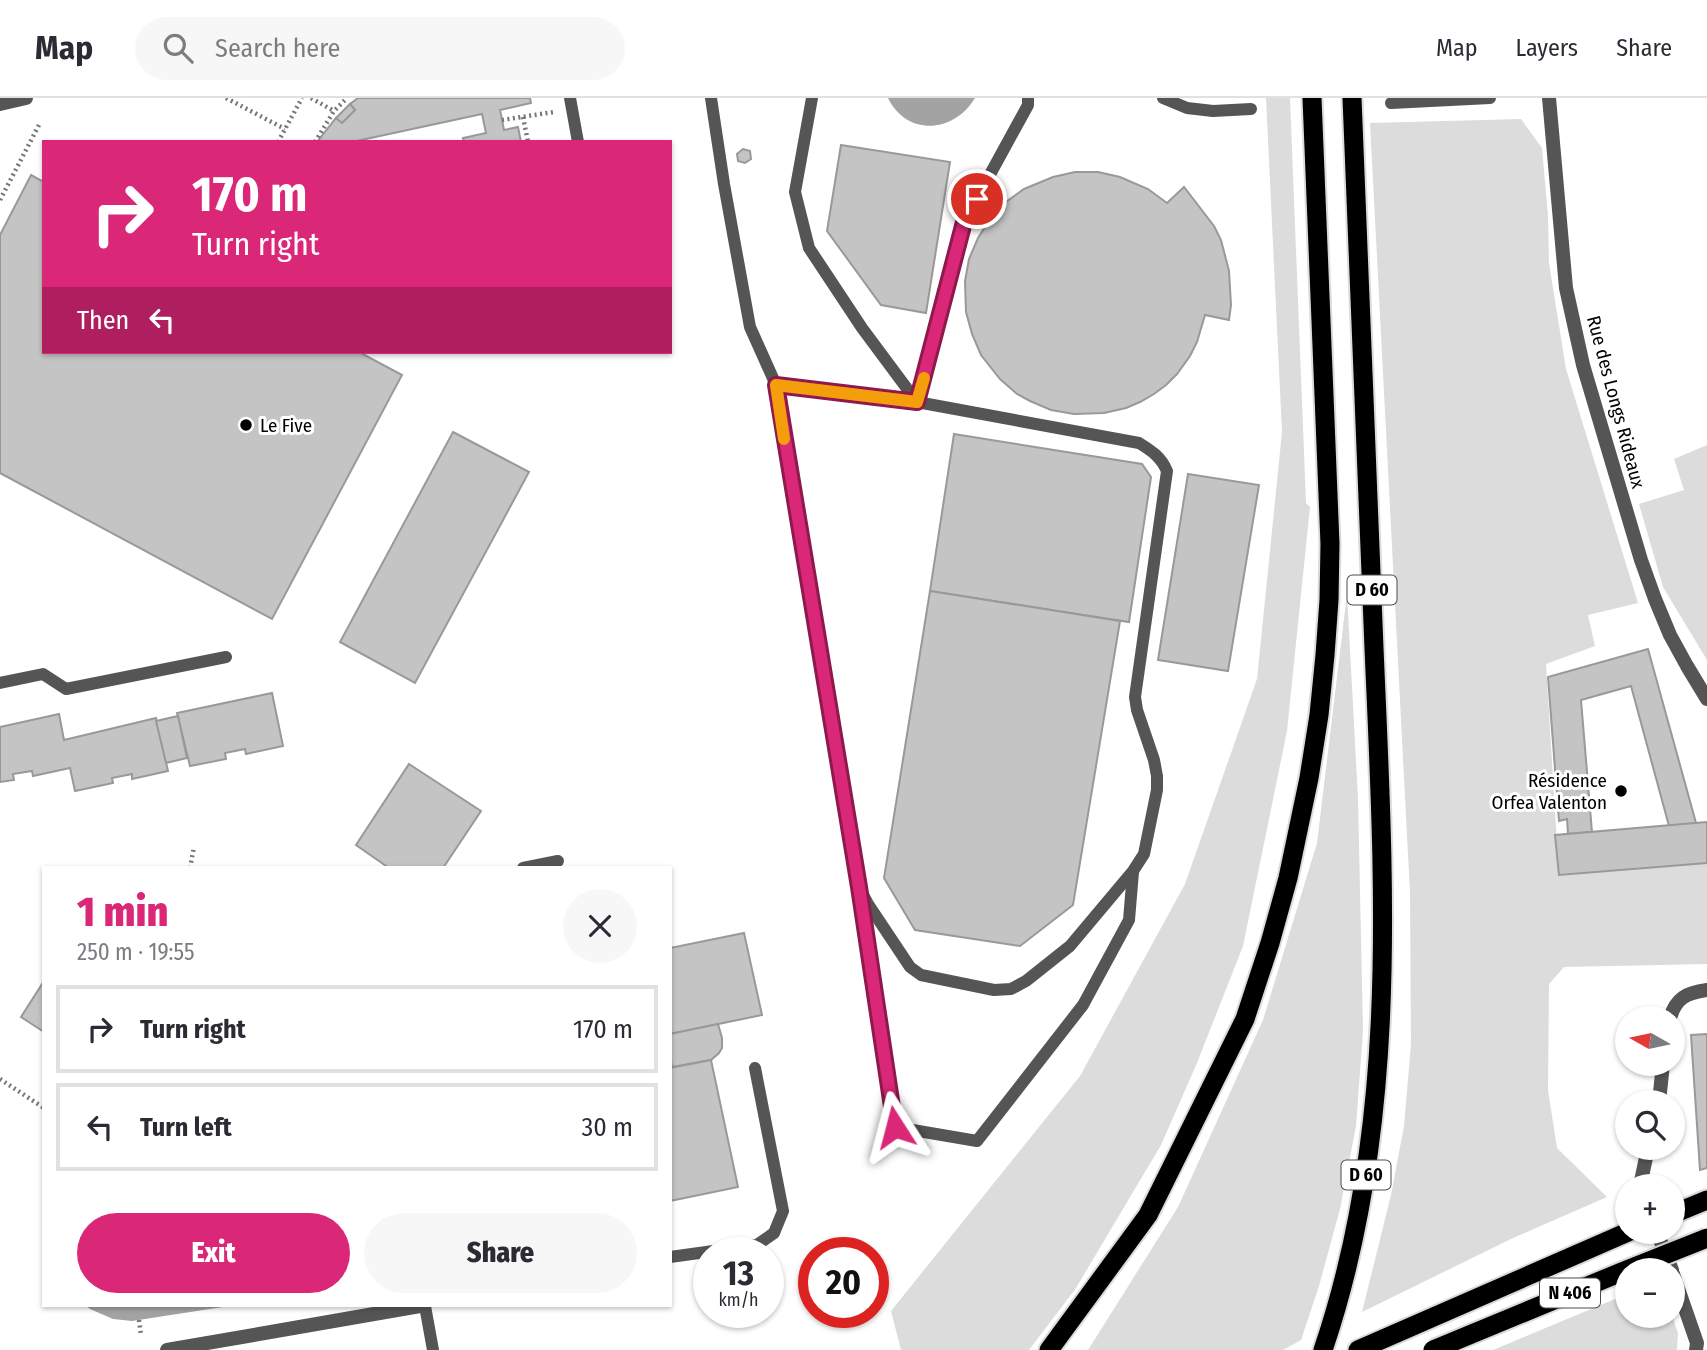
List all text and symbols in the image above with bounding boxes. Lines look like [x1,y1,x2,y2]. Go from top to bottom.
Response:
search box [135,17,625,80]
text: Map [35,28,93,68]
icon: search [159,29,197,67]
text: Search here [215,33,340,64]
text: Map [1436,34,1478,62]
text: Layers [1516,34,1578,62]
text: Share [1616,34,1672,62]
text: 170 m [192,165,308,224]
icon: right [77,168,168,259]
pin [947,169,1007,229]
icon: arrive [958,180,996,218]
text: Turn right [192,225,319,263]
icon: left [143,301,181,339]
text: Then [77,305,129,336]
street label: Rue des Longs Rideaux [1582,313,1650,491]
place label: Le Five [260,414,312,437]
marker: Le Five [238,417,254,433]
road number: D 60 [1348,576,1396,604]
place label: Résidence Orfea Valenton [1492,769,1607,814]
marker: Résidence Orfea Valenton [1613,783,1629,799]
text: 1 min [77,887,168,937]
button: close [563,889,637,963]
text: 250 m · 19:55 [77,938,195,966]
north arrow [1615,1006,1685,1076]
map controls [1615,1006,1685,1328]
icon: right [81,1010,119,1048]
text: Turn right [140,1014,246,1045]
text: 170 m [573,1014,633,1045]
position arrow [858,1090,932,1164]
button: search [1615,1090,1685,1160]
icon: left [81,1108,119,1146]
text: Turn left [140,1112,232,1143]
text: 30 m [582,1112,633,1143]
road number: D 60 [1342,1160,1390,1190]
button: + [1615,1174,1685,1244]
button: Exit [77,1213,350,1293]
button: Share [364,1213,637,1293]
speed limit sign: 20 [798,1237,889,1328]
text: 13 [723,1252,754,1294]
button: − [1615,1258,1685,1328]
road number: N 406 [1540,1278,1600,1308]
text: km/h [718,1289,759,1311]

